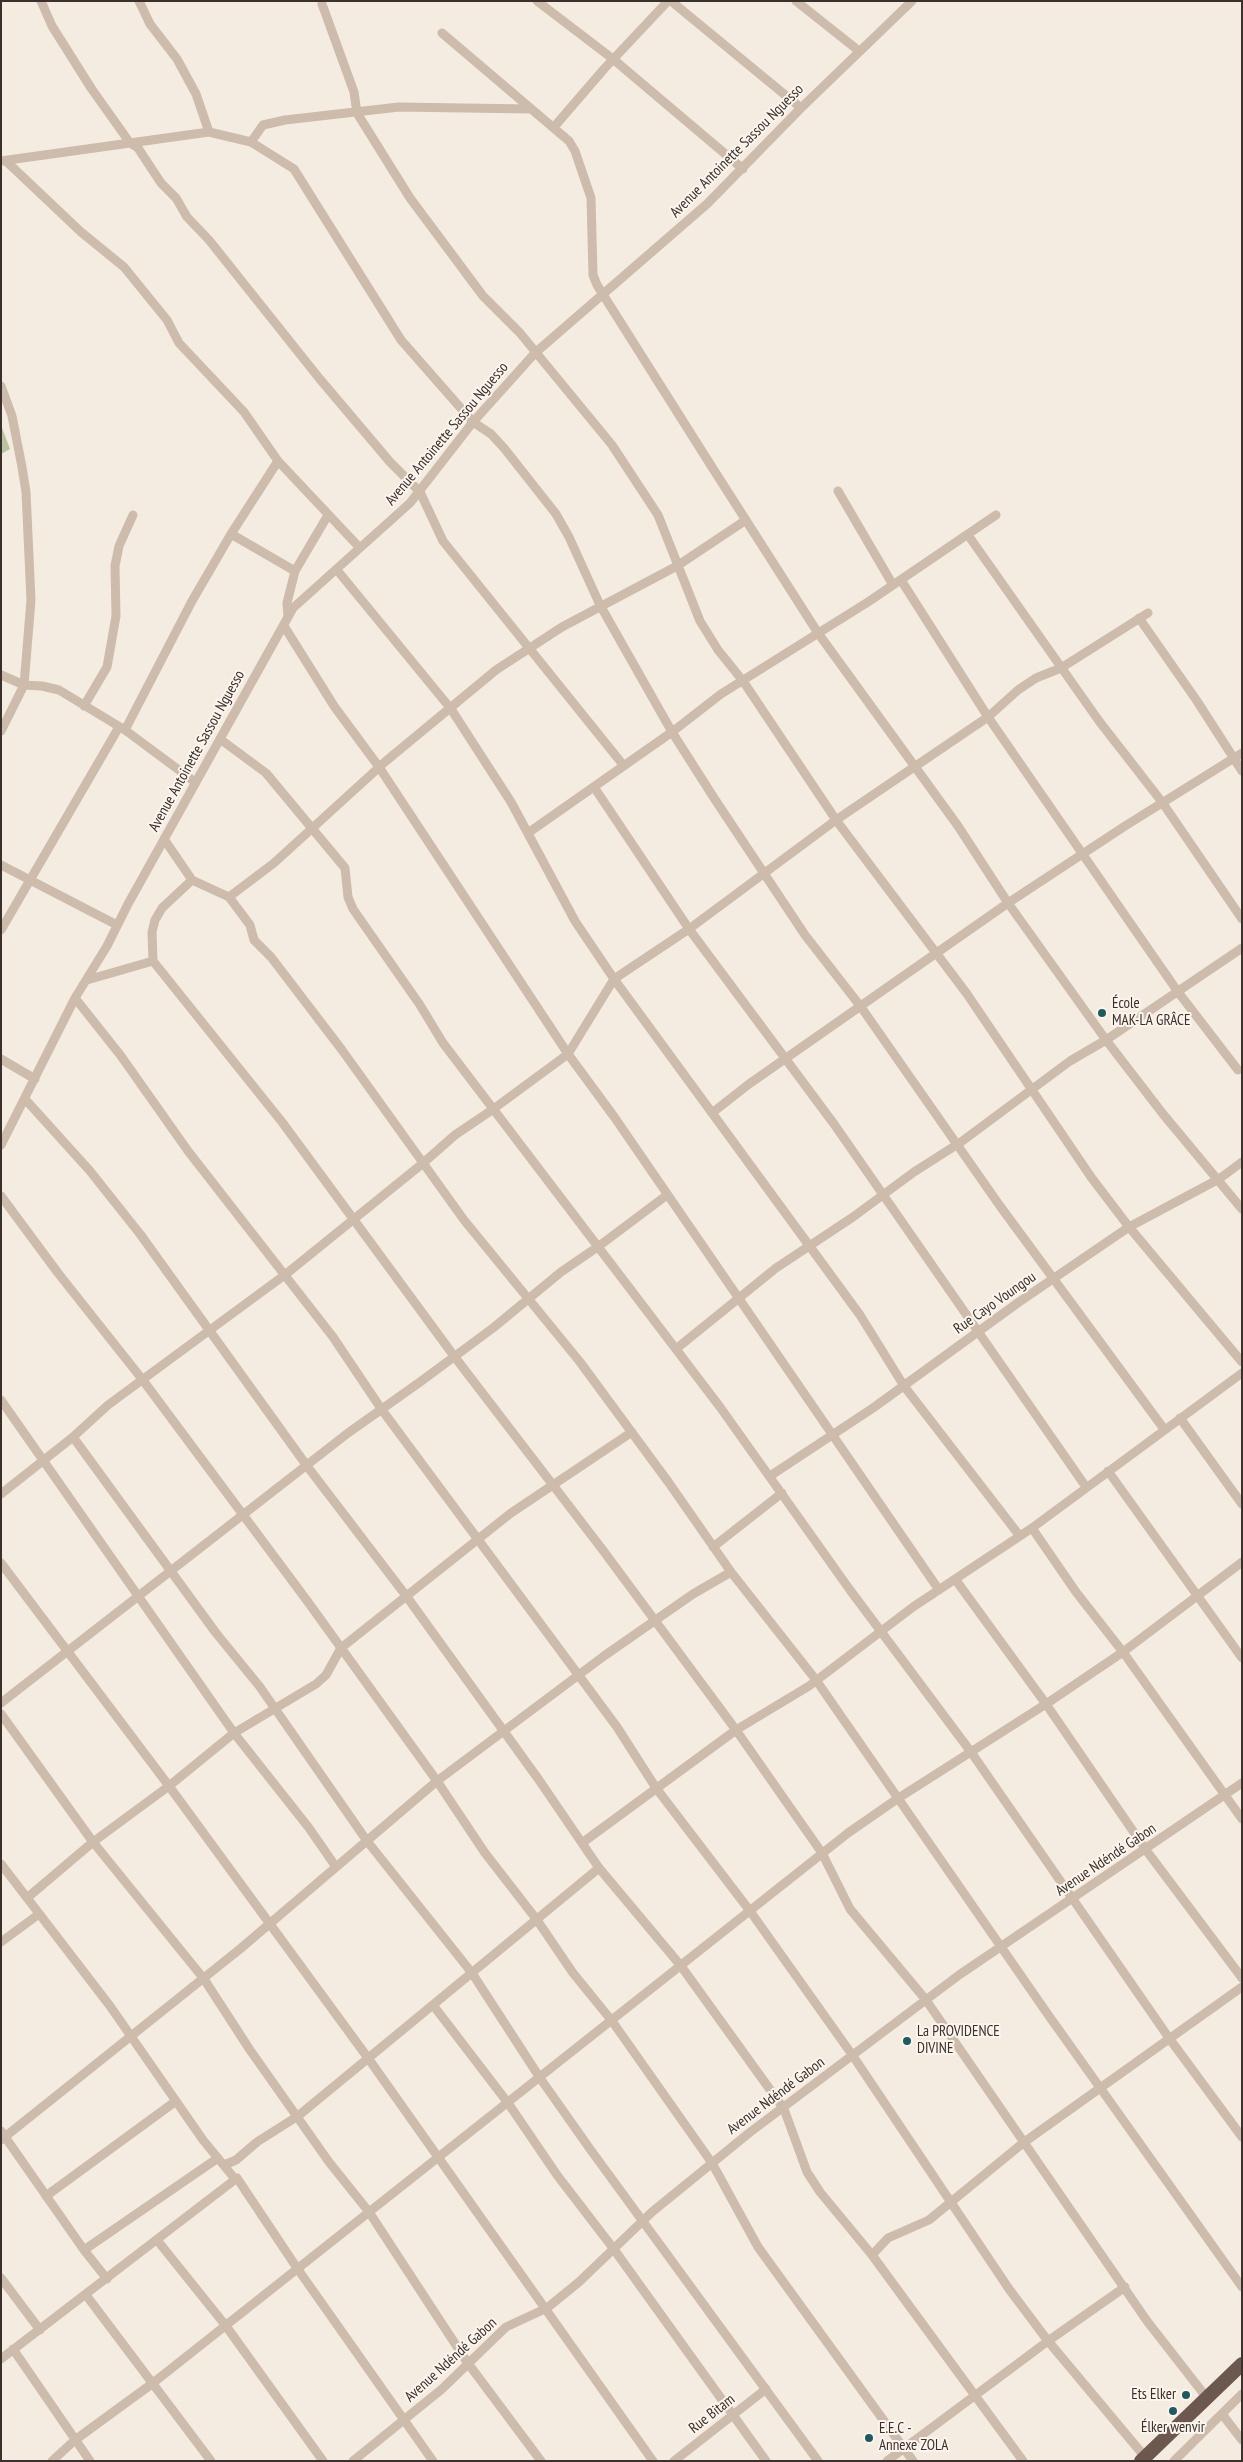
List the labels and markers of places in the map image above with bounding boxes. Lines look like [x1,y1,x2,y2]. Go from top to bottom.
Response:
place label: École MAK-LA GRÂCE [1112,995,1190,1030]
marker: École MAK-LA GRÂCE [1096,1007,1108,1019]
place label: La PROVIDENCE DIVINE [917,2023,1000,2058]
marker: La PROVIDENCE DIVINE [901,2035,913,2047]
place label: Ets Elker [1131,2386,1176,2404]
marker: Ets Elker [1180,2389,1192,2401]
marker: Élker wenvir [1167,2405,1179,2417]
place label: Élker wenvir [1141,2419,1205,2437]
place label: E.E.C - Annexe ZOLA [879,2420,948,2455]
marker: E.E.C - Annexe ZOLA [863,2432,875,2444]

